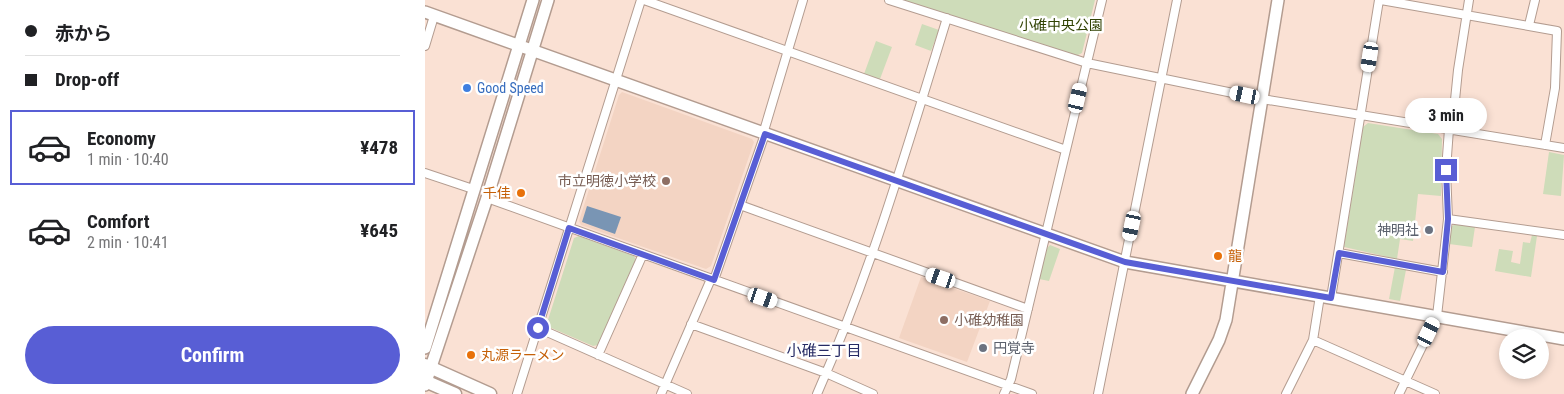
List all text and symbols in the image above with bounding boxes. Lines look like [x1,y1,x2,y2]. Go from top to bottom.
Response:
park label: 小碓中央公園 [1019,17,1103,33]
text: 赤から [55,22,112,45]
car [1360,41,1379,73]
text: Drop-off [55,68,119,91]
place label: Good Speed [477,80,544,96]
marker: Good Speed [461,82,473,94]
car [1067,82,1088,114]
car [1228,85,1261,105]
callout: 3 min [1405,98,1487,132]
text: 3 min [1428,106,1464,125]
icon: car [27,125,72,170]
text: Economy [87,127,156,150]
text: ¥478 [360,136,398,159]
text: 1 min · 10:40 [87,150,169,169]
route end [1435,159,1457,181]
place label: 市立明徳小学校 [558,173,656,189]
marker: 市立明徳小学校 [660,175,672,187]
place label: 千佳 [483,185,511,201]
marker: 千佳 [515,187,527,199]
icon: car [27,208,72,253]
text: Comfort [87,210,150,233]
car [1121,210,1142,242]
text: ¥645 [360,219,398,242]
place label: 神明社 [1377,222,1419,238]
marker: 神明社 [1423,224,1435,236]
text: 2 min · 10:41 [87,233,169,252]
place label: 龍 [1228,248,1242,264]
marker: 龍 [1212,250,1224,262]
car [924,266,957,290]
car [746,286,779,310]
place label: 小碓幼稚園 [954,312,1024,328]
marker: 小碓幼稚園 [938,314,950,326]
car [1415,315,1442,349]
route start [527,317,549,339]
button: Confirm [25,326,400,384]
map controls [1499,329,1549,379]
button: layers [1499,329,1549,379]
place label: 円覚寺 [993,340,1035,356]
district label: 小碓三丁目 [786,342,862,360]
marker: 円覚寺 [977,342,989,354]
place label: 丸源ラーメン [481,347,564,363]
marker: 丸源ラーメン [465,349,477,361]

